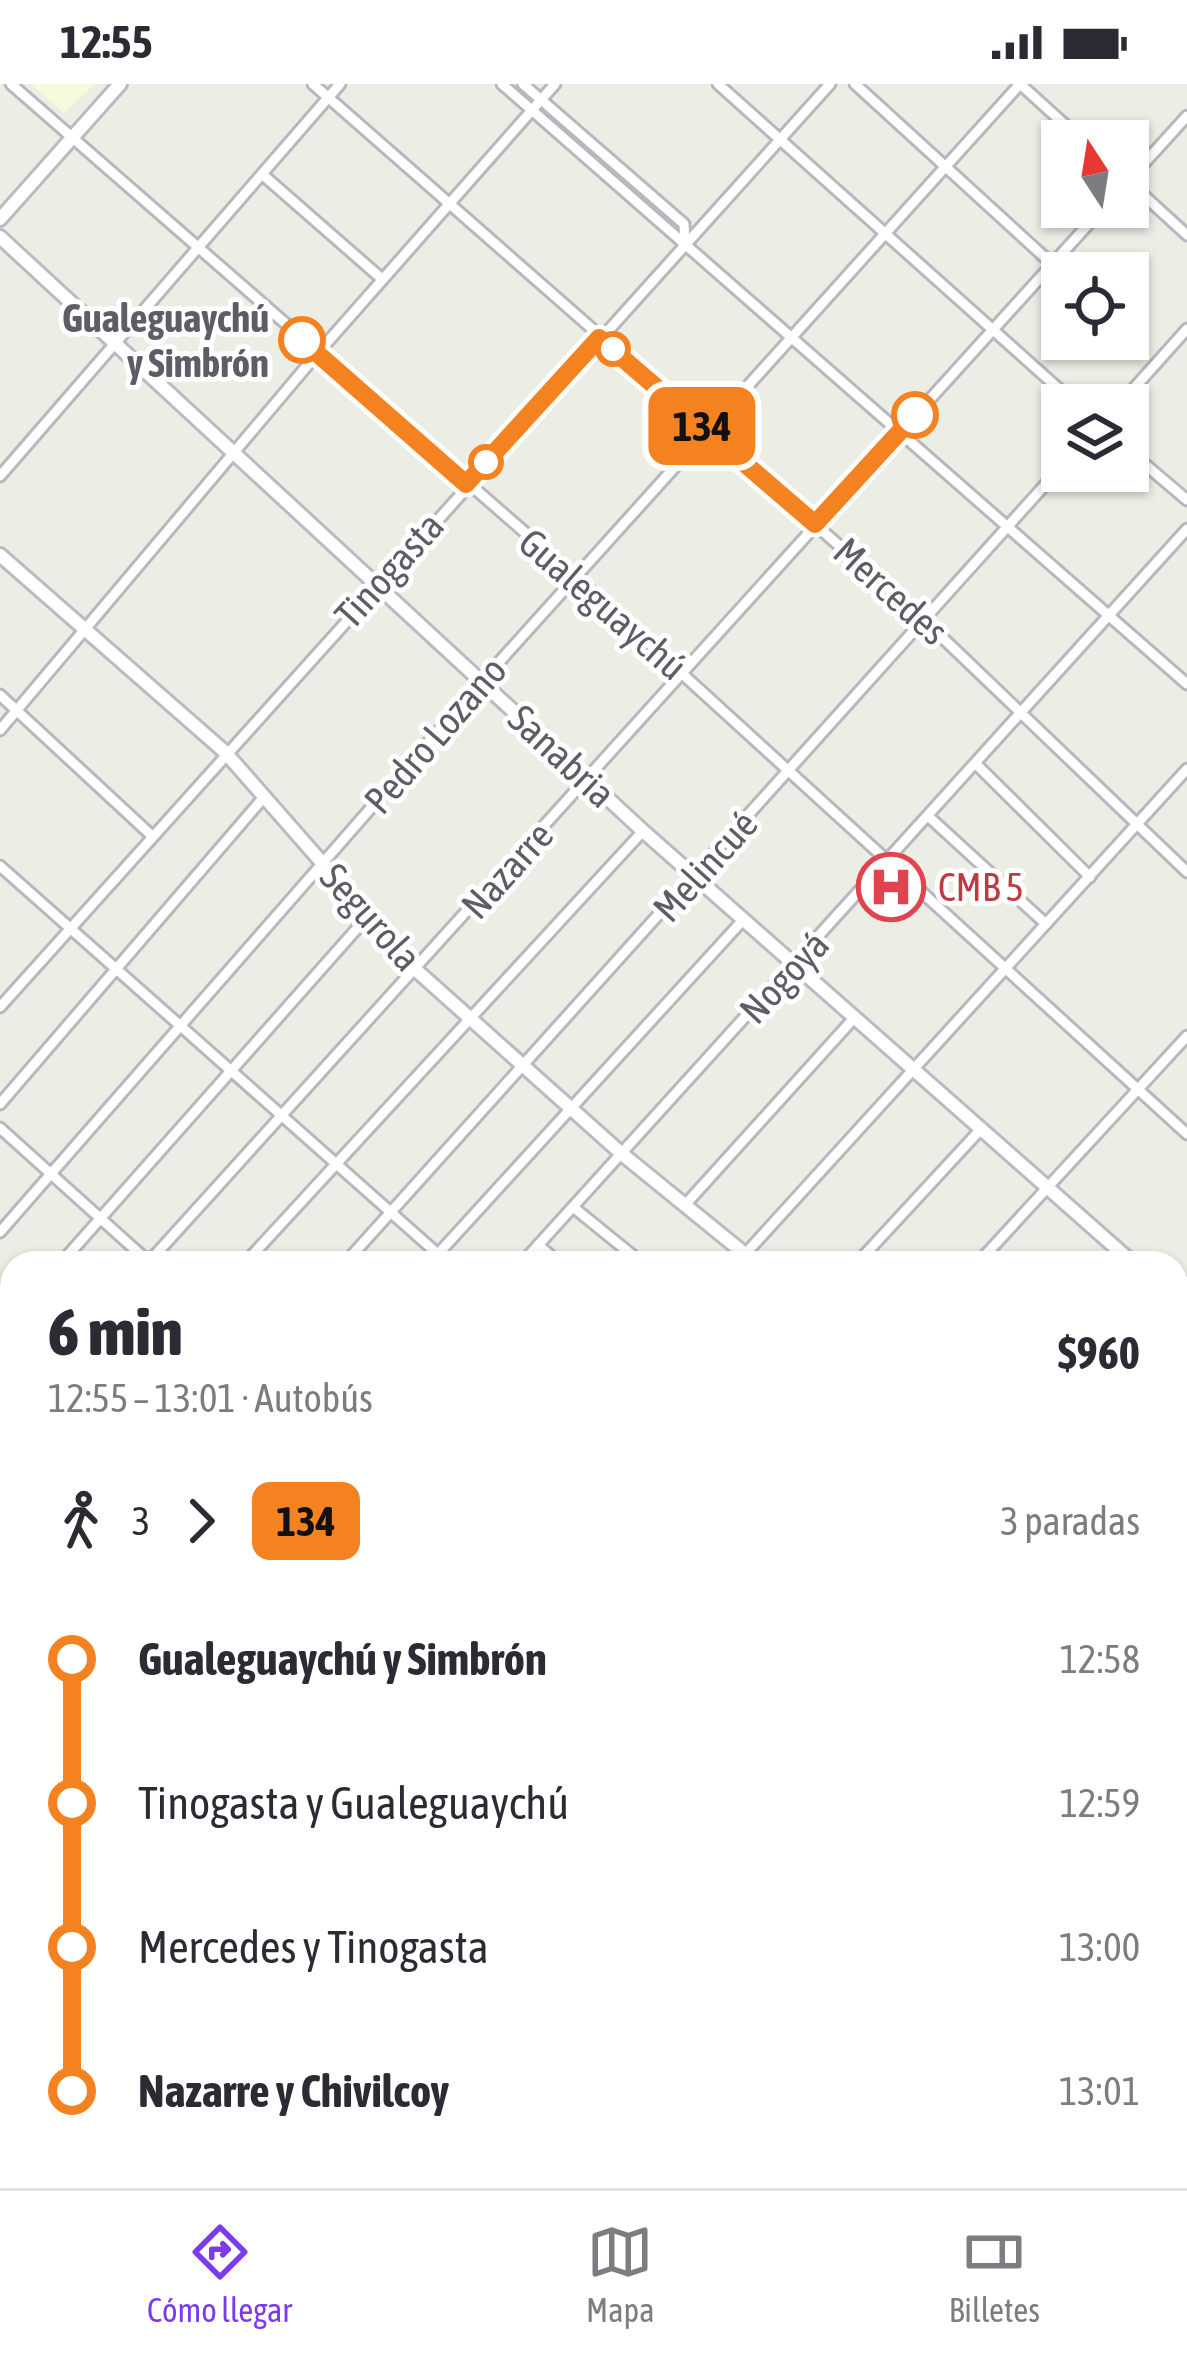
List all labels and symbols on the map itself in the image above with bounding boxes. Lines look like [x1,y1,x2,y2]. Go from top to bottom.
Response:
north arrow [1041,120,1149,228]
place label: Gualeguaychú y Simbrón [62,296,269,385]
marker: Gualeguaychú y Simbrón [280,318,324,362]
unlabelled marker [597,333,629,365]
line badge: 134 [633,387,771,465]
unlabelled marker [893,393,937,437]
unlabelled marker [470,446,502,478]
street label: Tinogasta [326,503,452,637]
street label: Gualeguaychú [510,520,696,688]
street label: Mercedes [825,529,957,653]
street label: Pedro Lozano [355,648,515,822]
street label: Sanabria [500,696,624,816]
street label: Melincué [644,802,766,930]
street label: Nazarre [452,813,562,927]
hospital icon: CMB 5 [856,852,926,922]
street label: Segurola [312,855,430,979]
place label: CMB 5 [938,865,1024,909]
street label: Nogoyá [731,922,837,1032]

